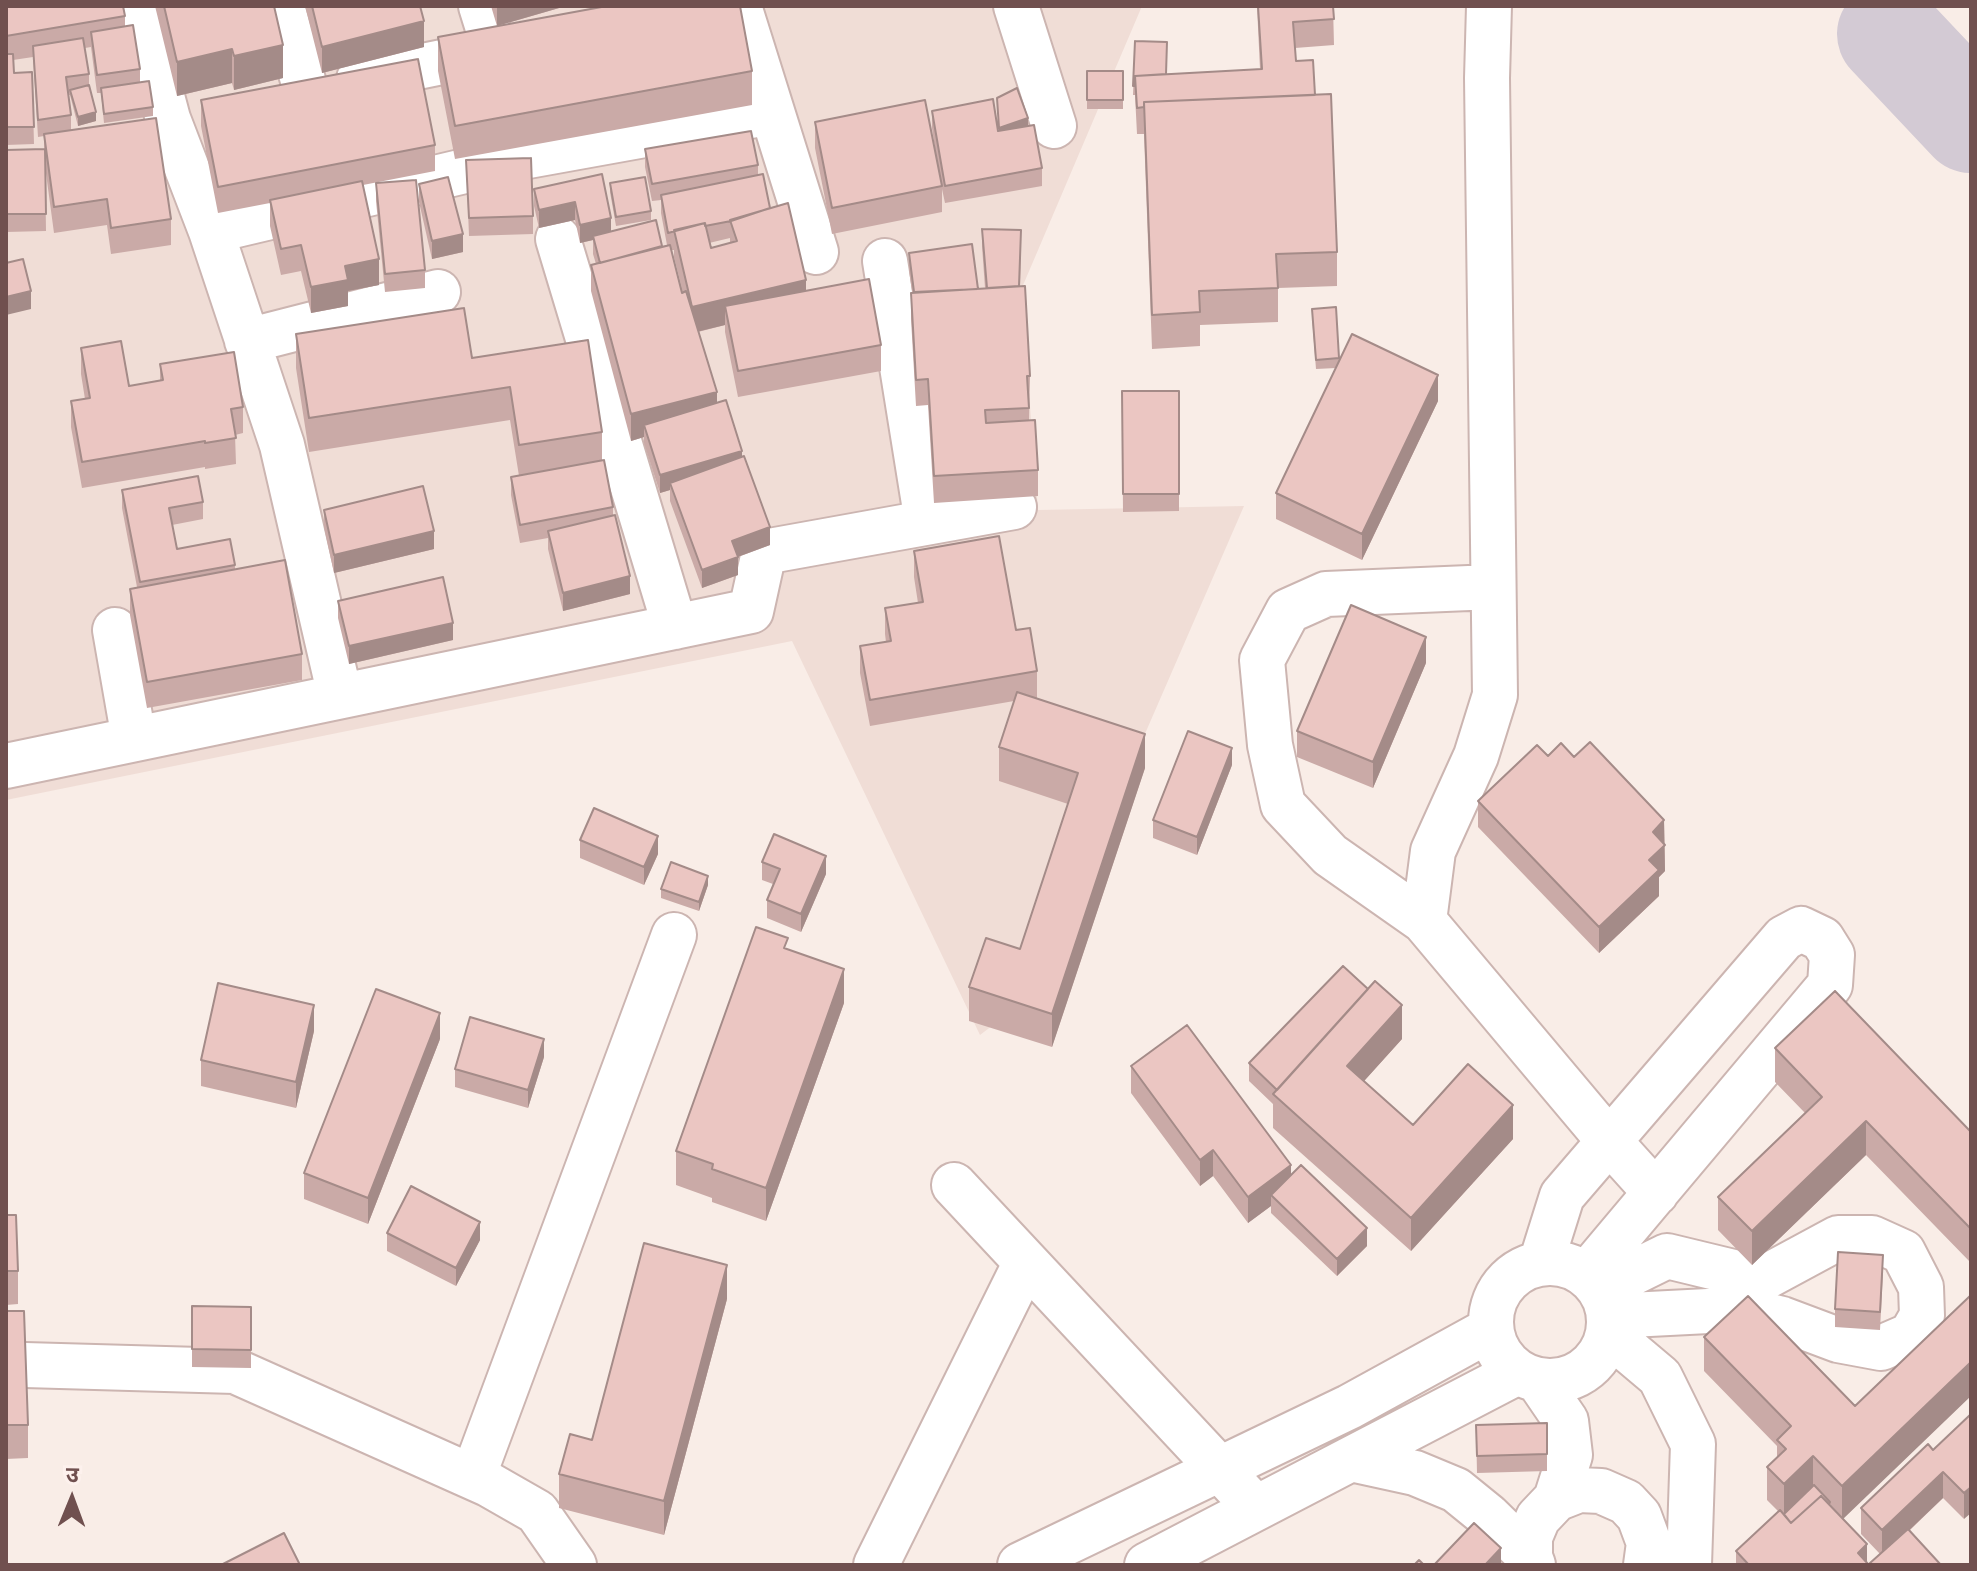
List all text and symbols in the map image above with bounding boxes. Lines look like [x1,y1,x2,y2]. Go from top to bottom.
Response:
north arrow [32,1459,112,1539]
text: उ [66,1462,79,1488]

